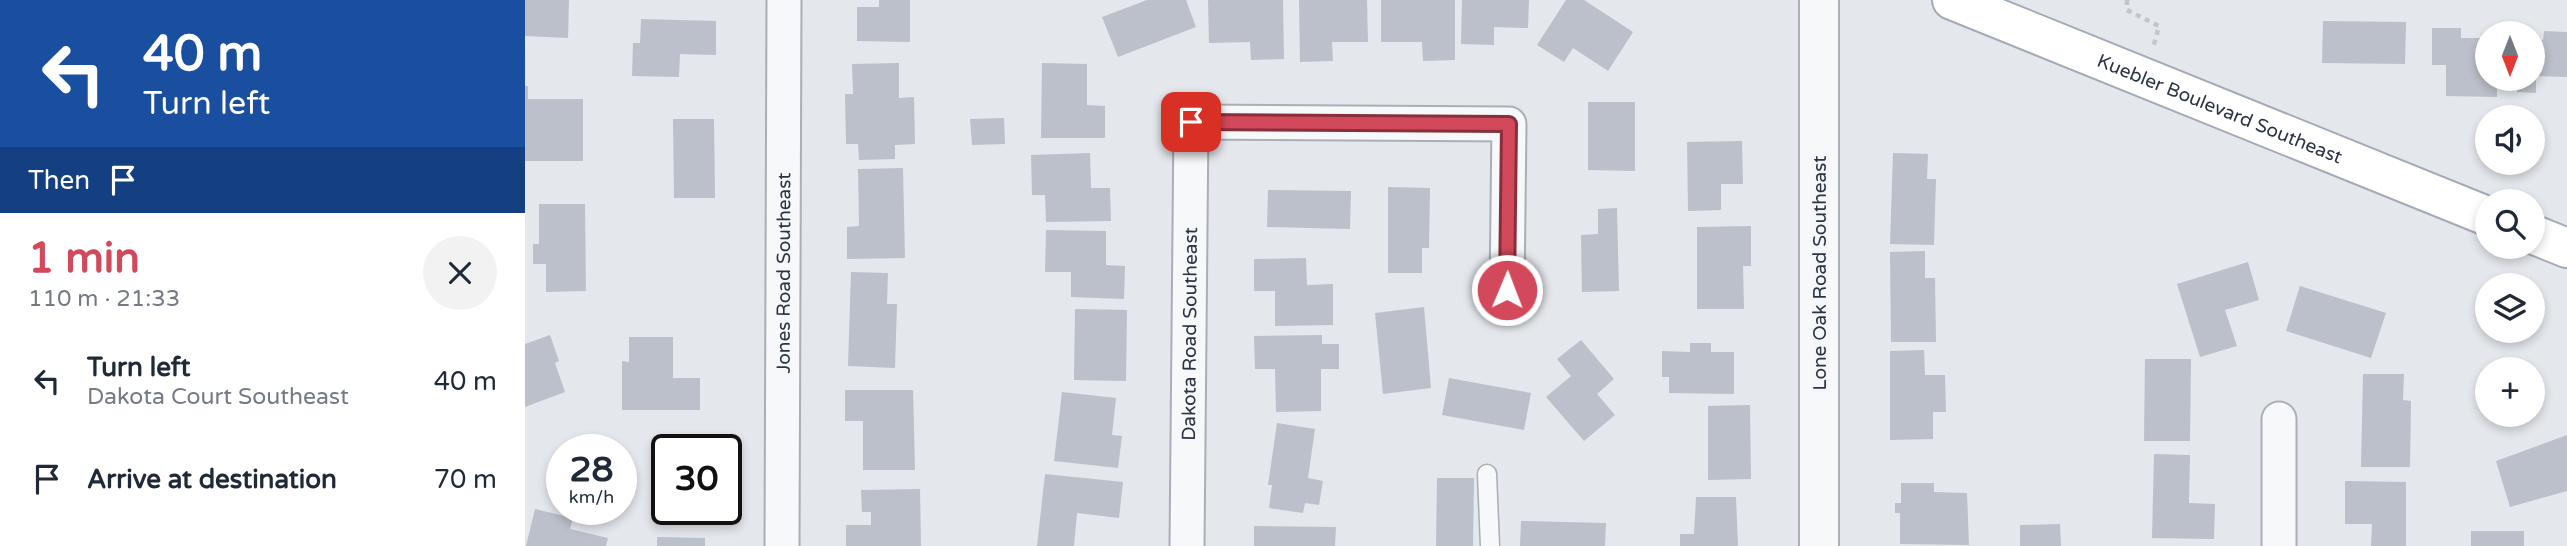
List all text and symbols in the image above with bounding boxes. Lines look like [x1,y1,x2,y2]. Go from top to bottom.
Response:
north arrow [2475,21,2545,91]
map controls [2475,21,2545,427]
text: 40 m [143,25,262,84]
icon: left [28,28,119,119]
street label: Kuebler Boulevard Southeast [2094,50,2345,168]
text: Turn left [143,85,270,123]
pin [1161,92,1221,152]
icon: arrive [1172,103,1210,141]
button: sound [2475,105,2545,175]
street label: Lone Oak Road Southeast [1809,155,1831,391]
icon: arrive [104,161,142,199]
text: Then [28,165,90,196]
street label: Jones Road Southeast [773,172,795,374]
button: search [2475,189,2545,259]
street label: Dakota Road Southeast [1178,227,1202,441]
text: 1 min [28,233,140,284]
button: close [423,236,497,310]
position arrow [1470,253,1544,327]
button: layers [2475,273,2545,343]
text: 110 m · 21:33 [28,285,180,313]
text: Turn left [87,352,190,383]
button: + [2475,357,2545,427]
icon: left [28,362,66,400]
text: 40 m [434,366,497,397]
text: Dakota Court Southeast [87,383,349,411]
speed limit sign: 30 [651,434,742,525]
text: 28 [570,449,613,491]
icon: arrive [28,460,66,498]
text: Arrive at destination [87,464,337,495]
text: 70 m [434,464,497,495]
text: km/h [569,486,614,508]

